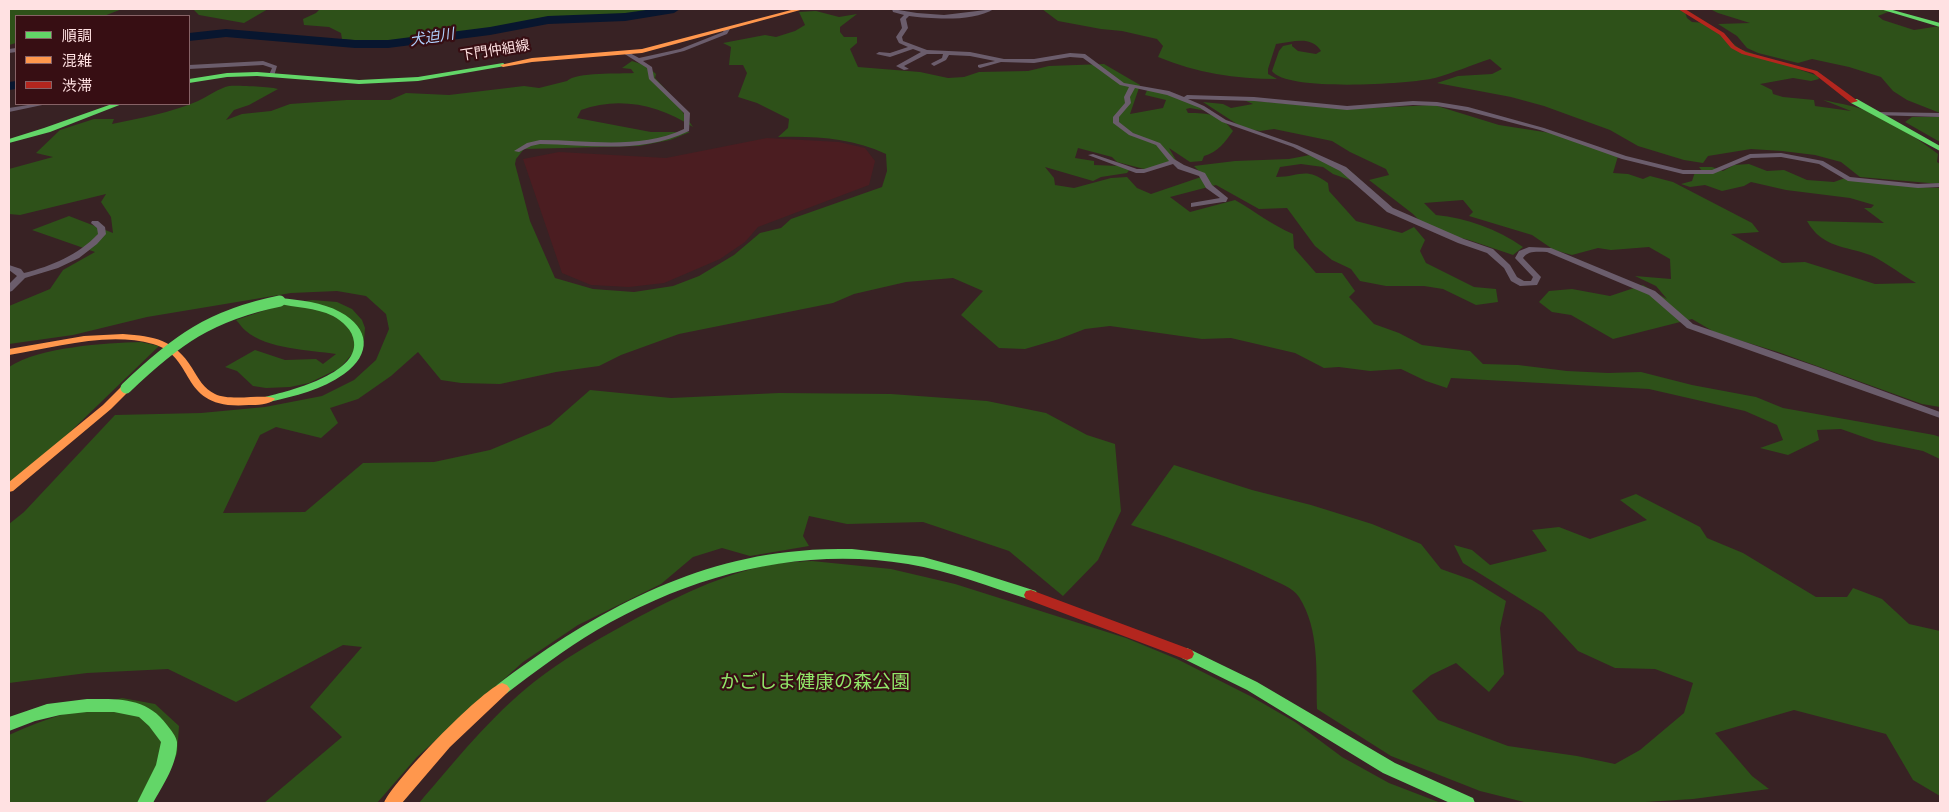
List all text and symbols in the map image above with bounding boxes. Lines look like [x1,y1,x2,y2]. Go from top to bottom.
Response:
legend [15,15,190,105]
text: 順調 [62,26,92,45]
water label: 犬迫川 [408,26,456,50]
street label: 下門仲組線 [459,37,531,65]
text: 混雑 [62,51,92,70]
text: 渋滞 [62,76,92,95]
park label: かごしま健康の森公園 [720,672,910,694]

